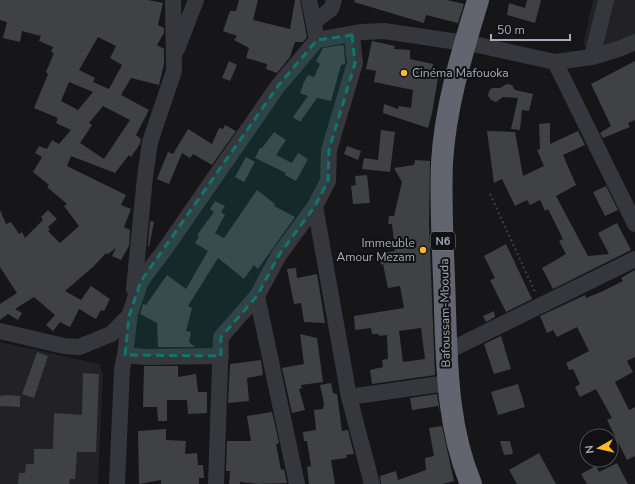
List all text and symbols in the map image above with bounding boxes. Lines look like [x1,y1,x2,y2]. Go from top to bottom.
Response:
scale bar [491,16,570,42]
text: 50 m [497,22,525,38]
place label: Cinéma Mafouoka [412,65,509,81]
marker: Cinéma Mafouoka [399,68,409,78]
road number: N6 [431,232,455,250]
place label: Immeuble Amour Mezam [336,235,415,265]
marker: Immeuble Amour Mezam [418,245,428,255]
street label: Bafoussam-Mbouda [436,258,454,368]
north arrow [579,428,619,468]
text: N [582,444,598,454]

